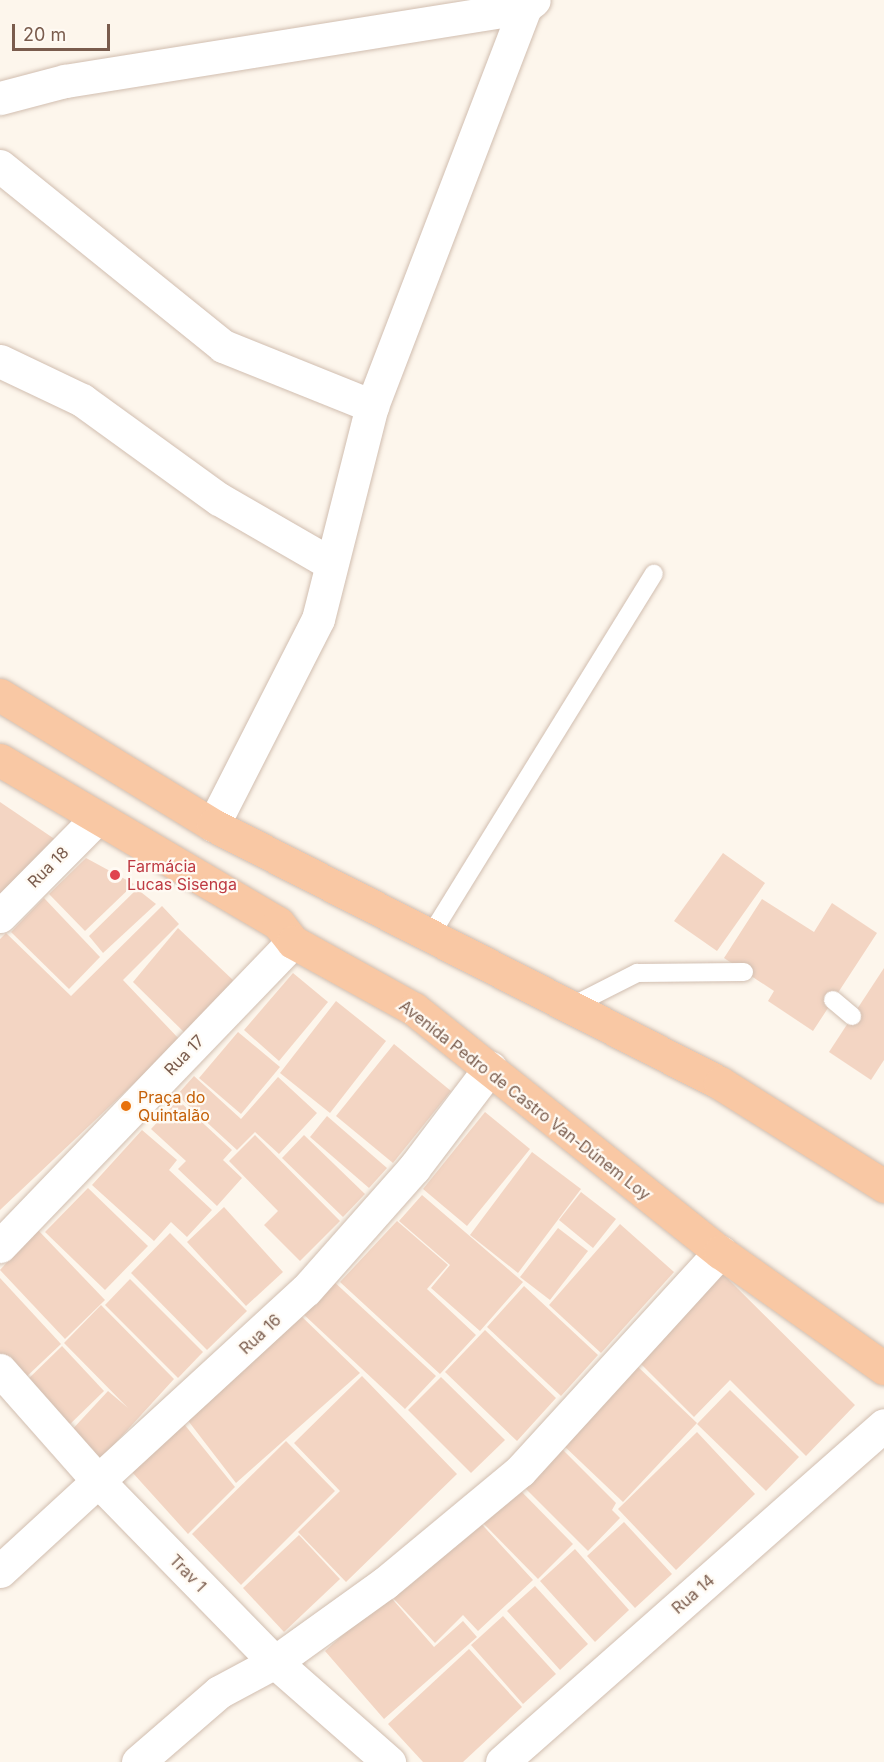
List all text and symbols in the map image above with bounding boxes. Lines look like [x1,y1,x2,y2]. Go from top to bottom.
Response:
scale bar [15,12,112,50]
text: 20 m [23,24,66,45]
street label: Rua 18 [24,843,72,891]
place label: Farmácia Lucas Sisenga [127,856,237,894]
marker: Farmácia Lucas Sisenga [108,868,122,882]
street label: Avenida Pedro de Castro Van-Dúnem Loy [396,996,654,1204]
street label: Rua 17 [160,1031,208,1079]
place label: Praça do Quintalão [138,1087,210,1125]
marker: Praça do Quintalão [119,1099,133,1113]
street label: Rua 16 [235,1310,285,1358]
street label: Trav 1 [166,1550,210,1596]
street label: Rua 14 [668,1570,718,1618]

